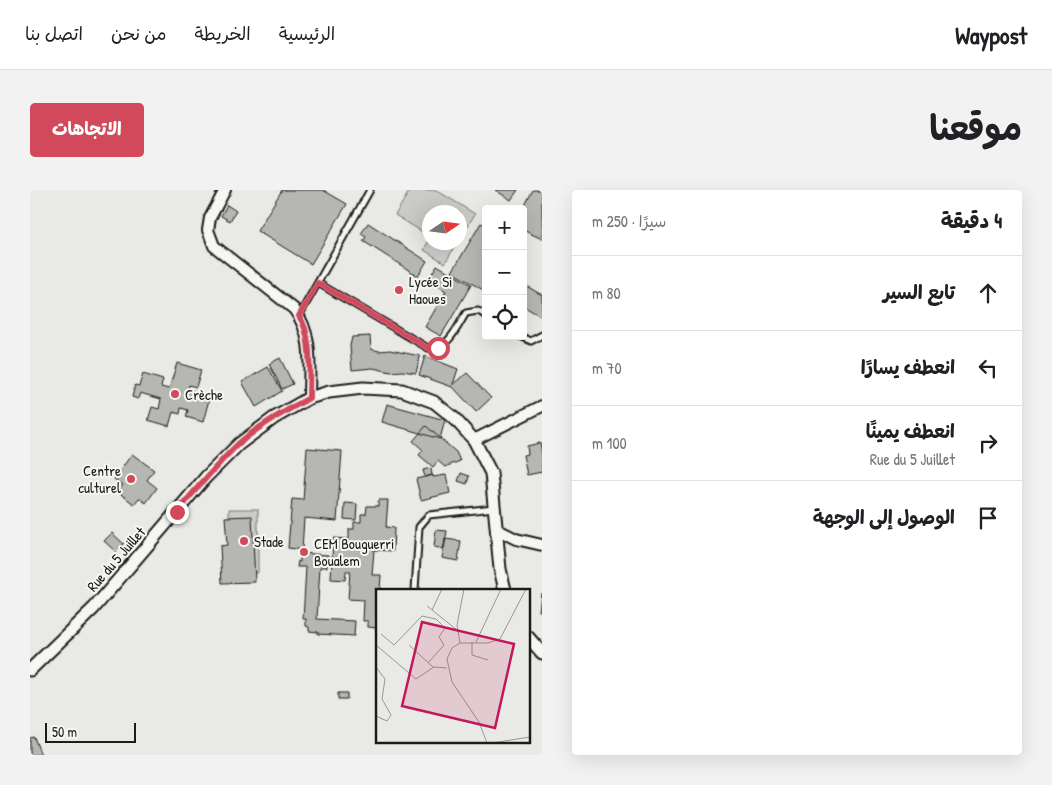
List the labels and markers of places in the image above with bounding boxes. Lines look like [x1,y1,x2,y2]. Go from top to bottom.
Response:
place label: Lycée Si Haoues [409,271,452,309]
marker: Lycée Si Haoues [393,284,405,296]
place label: Crèche [185,384,223,405]
marker: Crèche [169,388,181,400]
place label: Centre culturel [78,460,121,498]
marker: Centre culturel [125,473,137,485]
place label: Stade [254,531,284,552]
place label: CEM Bouguerri Boualem [314,533,394,571]
marker: Stade [238,535,250,547]
marker: CEM Bouguerri Boualem [298,546,310,558]

